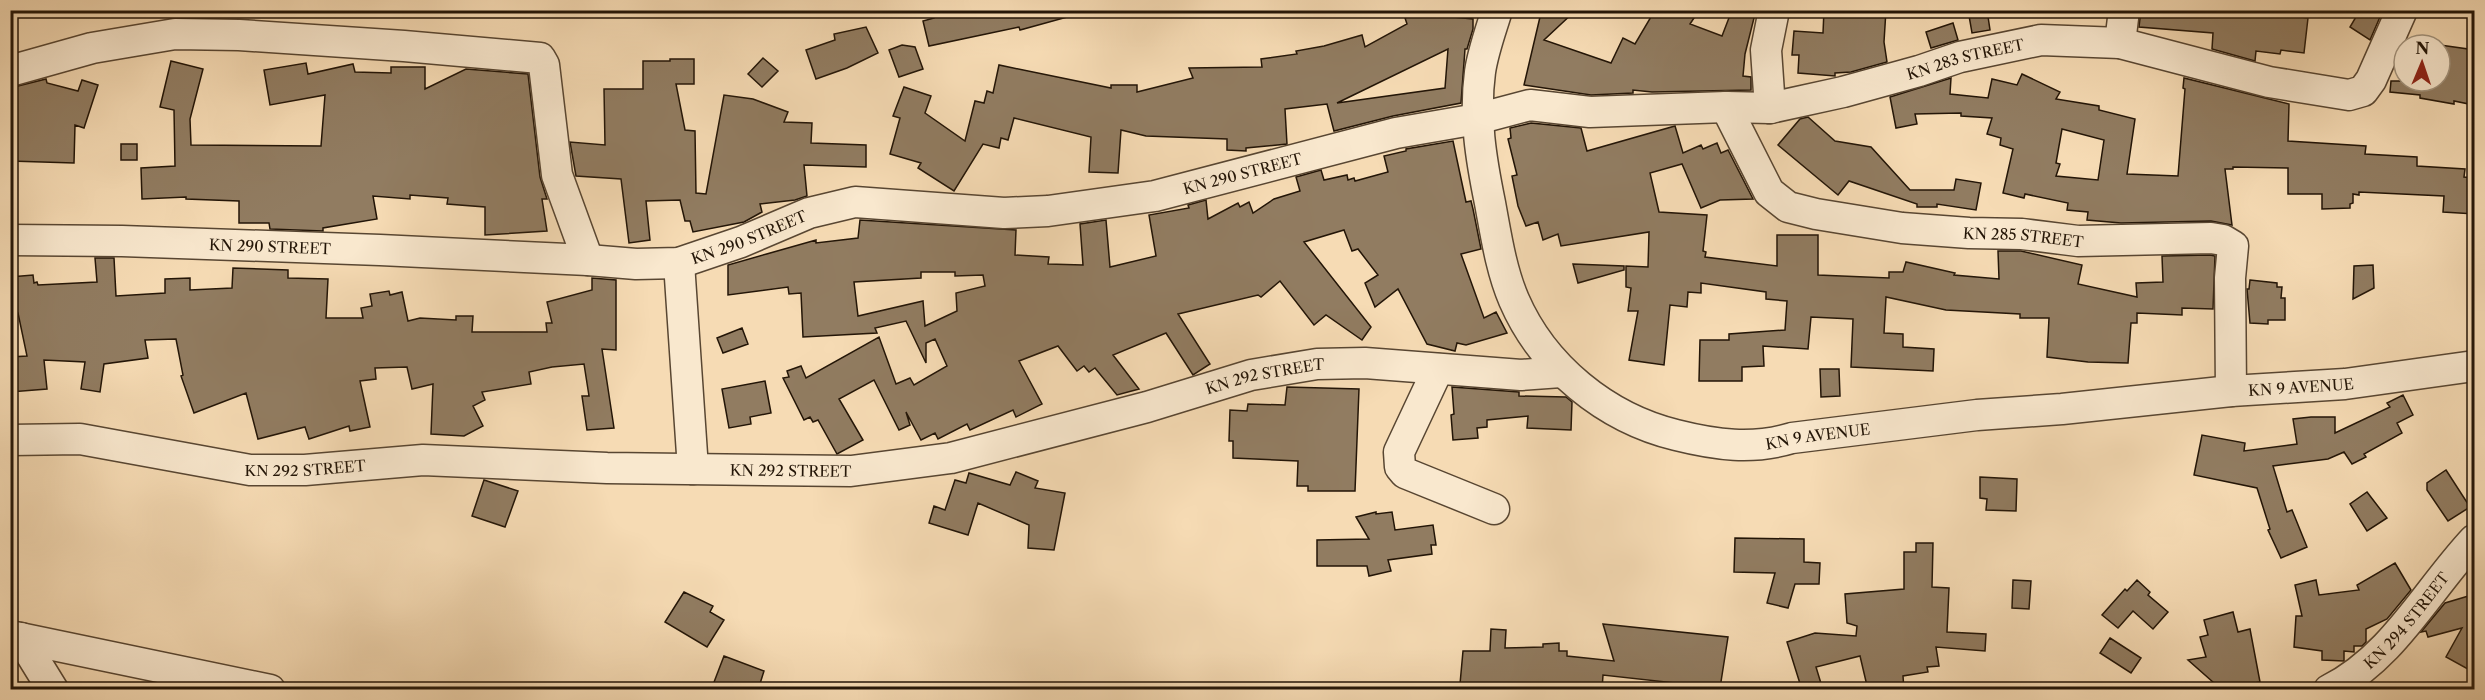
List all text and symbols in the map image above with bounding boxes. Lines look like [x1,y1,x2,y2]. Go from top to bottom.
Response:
north arrow [2392,33,2452,93]
street label: KN 283 STREET [1904,34,2027,83]
text: N [2415,38,2430,58]
street label: KN 290 STREET [1181,148,1305,198]
street label: KN 290 STREET [689,205,810,268]
street label: KN 285 STREET [1962,223,2085,251]
street label: KN 290 STREET [209,235,332,258]
street label: KN 292 STREET [1203,354,1325,398]
street label: KN 9 AVENUE [2248,373,2355,399]
street label: KN 9 AVENUE [1764,419,1871,453]
street label: KN 292 STREET [245,455,367,480]
street label: KN 292 STREET [730,460,852,481]
street label: KN 294 STREET [2360,568,2453,673]

